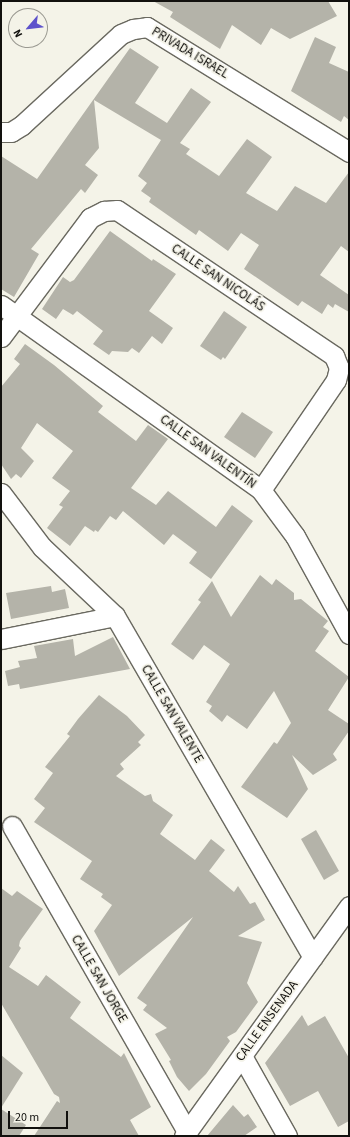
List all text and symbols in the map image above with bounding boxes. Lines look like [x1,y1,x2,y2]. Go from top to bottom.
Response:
north arrow [8,8,48,48]
street label: PRIVADA ISRAEL [149,24,231,82]
text: N [10,27,26,40]
street label: CALLE SAN NICOLÁS [168,241,268,315]
street label: CALLE SAN VALENTÍN [157,412,259,492]
street label: CALLE SAN VALENTE [138,662,206,766]
street label: CALLE SAN JORGE [68,932,130,1026]
street label: CALLE ENSENADA [232,978,302,1064]
scale bar [10,1103,70,1129]
text: 20 m [15,1109,39,1126]

